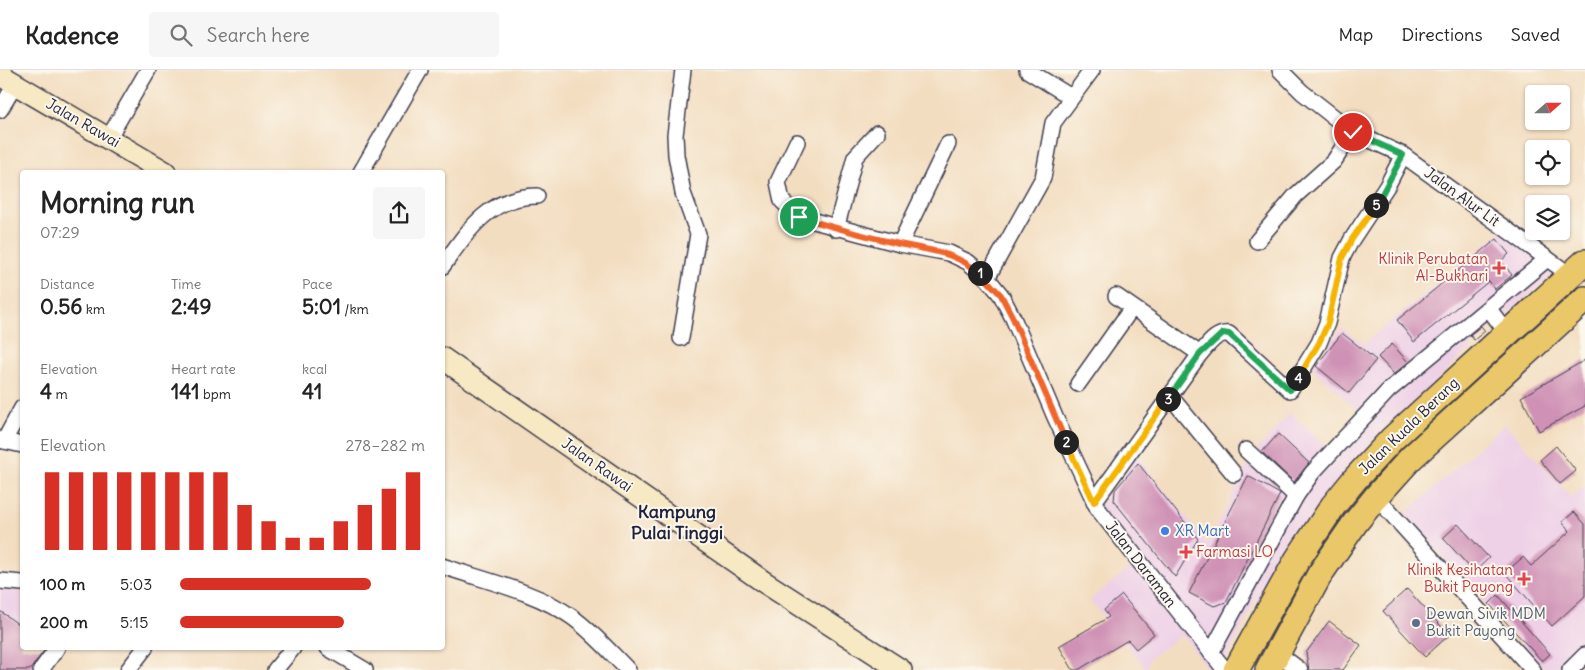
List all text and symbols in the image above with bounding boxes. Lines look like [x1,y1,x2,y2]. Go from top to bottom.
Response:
search box [149,12,499,57]
text: Kadence [25,20,119,50]
icon: search [167,21,195,49]
text: Search here [207,23,310,47]
text: Map [1338,23,1373,46]
text: Directions [1401,23,1483,46]
text: Saved [1511,23,1560,46]
north arrow [1525,85,1570,130]
map controls [1525,85,1570,240]
street label: Jalan Rawai [43,94,124,151]
pin [1332,111,1374,153]
icon: check [1339,118,1367,146]
button: locate [1525,140,1570,185]
street label: Jalan Alur Lit [1421,163,1504,230]
text: Morning run [40,185,195,221]
button: share [373,187,425,239]
pin: 5 [1364,192,1388,218]
button: layers [1525,195,1570,240]
pin [778,196,820,238]
text: 5 [1372,196,1381,214]
icon: arrive [785,203,813,231]
text: 07:29 [40,222,80,242]
place label: Klinik Perubatan Al-Bukhari [1378,249,1488,285]
pin: 1 [968,260,992,286]
marker: Klinik Perubatan Al-Bukhari [1492,261,1506,275]
text: 1 [978,264,983,282]
text: Distance [40,275,95,293]
text: Time [171,275,201,293]
text: Pace [302,275,332,293]
text: 0.56 [40,293,82,320]
text: 2:49 [171,293,211,320]
text: 5:01 [302,293,341,320]
text: km [82,300,105,318]
text: /km [341,300,369,318]
text: Elevation [40,360,97,378]
text: Heart rate [171,360,236,378]
text: kcal [302,360,327,378]
pin: 4 [1286,366,1310,390]
text: 4 [1294,369,1303,387]
street label: Jalan Kuala Berang [1355,373,1463,478]
text: 4 [40,378,52,405]
text: 141 [171,378,200,405]
text: 41 [302,378,322,405]
text: m [52,385,68,403]
text: bpm [200,385,231,403]
pin: 3 [1156,386,1180,412]
text: 3 [1165,390,1172,408]
pin: 2 [1054,430,1078,454]
street label: Jalan Rawai [558,433,636,496]
text: 2 [1063,433,1070,451]
text: Elevation [40,435,106,455]
text: 278–282 m [345,435,425,455]
district label: Kampung Pulai Tinggi [631,500,723,544]
street label: Jalan Daraman [1102,517,1181,611]
place label: XR Mart [1175,521,1229,540]
marker: XR Mart [1159,525,1171,537]
place label: Farmasi LO [1196,542,1273,561]
marker: Farmasi LO [1180,546,1192,558]
place label: Klinik Kesihatan Bukit Payong [1407,560,1513,596]
marker: Klinik Kesihatan Bukit Payong [1517,572,1531,586]
text: 100 m [40,574,85,594]
text: 5:03 [120,574,152,594]
place label: Dewan Sivik MDM Bukit Payong [1426,604,1546,640]
text: 200 m [40,612,88,632]
text: 5:15 [120,612,148,632]
marker: Dewan Sivik MDM Bukit Payong [1410,617,1422,629]

